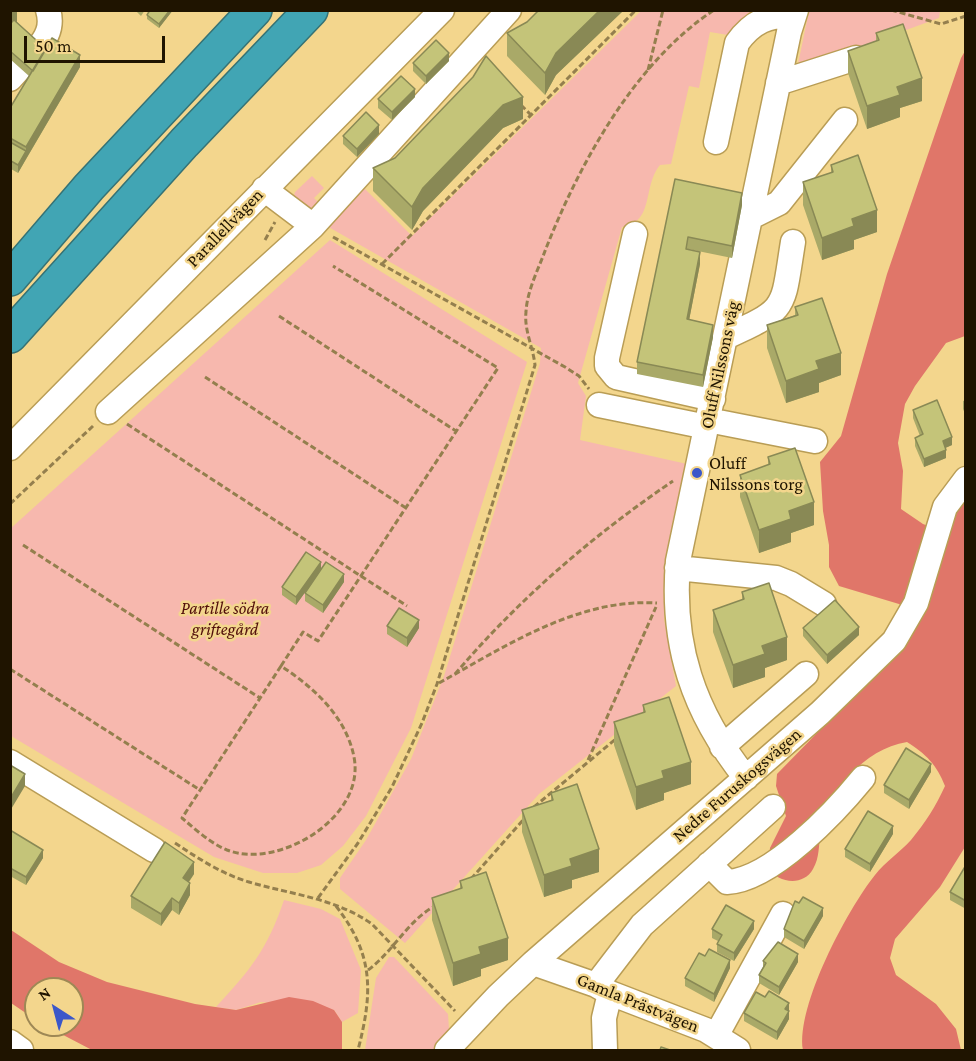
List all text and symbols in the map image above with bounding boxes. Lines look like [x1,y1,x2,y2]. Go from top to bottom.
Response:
scale bar [27,24,168,62]
text: 50 m [35,36,72,56]
street label: Parallellvägen [182,184,268,272]
street label: Oluff Nilssons väg [696,299,744,431]
place label: Oluff Nilssons torg [709,452,803,494]
marker: Oluff Nilssons torg [690,466,704,480]
park label: Partille södra griftegård [181,597,269,640]
street label: Nedre Furuskogsvägen [668,723,806,847]
street label: Gamla Prästvägen [574,969,702,1037]
north arrow [24,977,84,1037]
text: N [35,984,54,1004]

